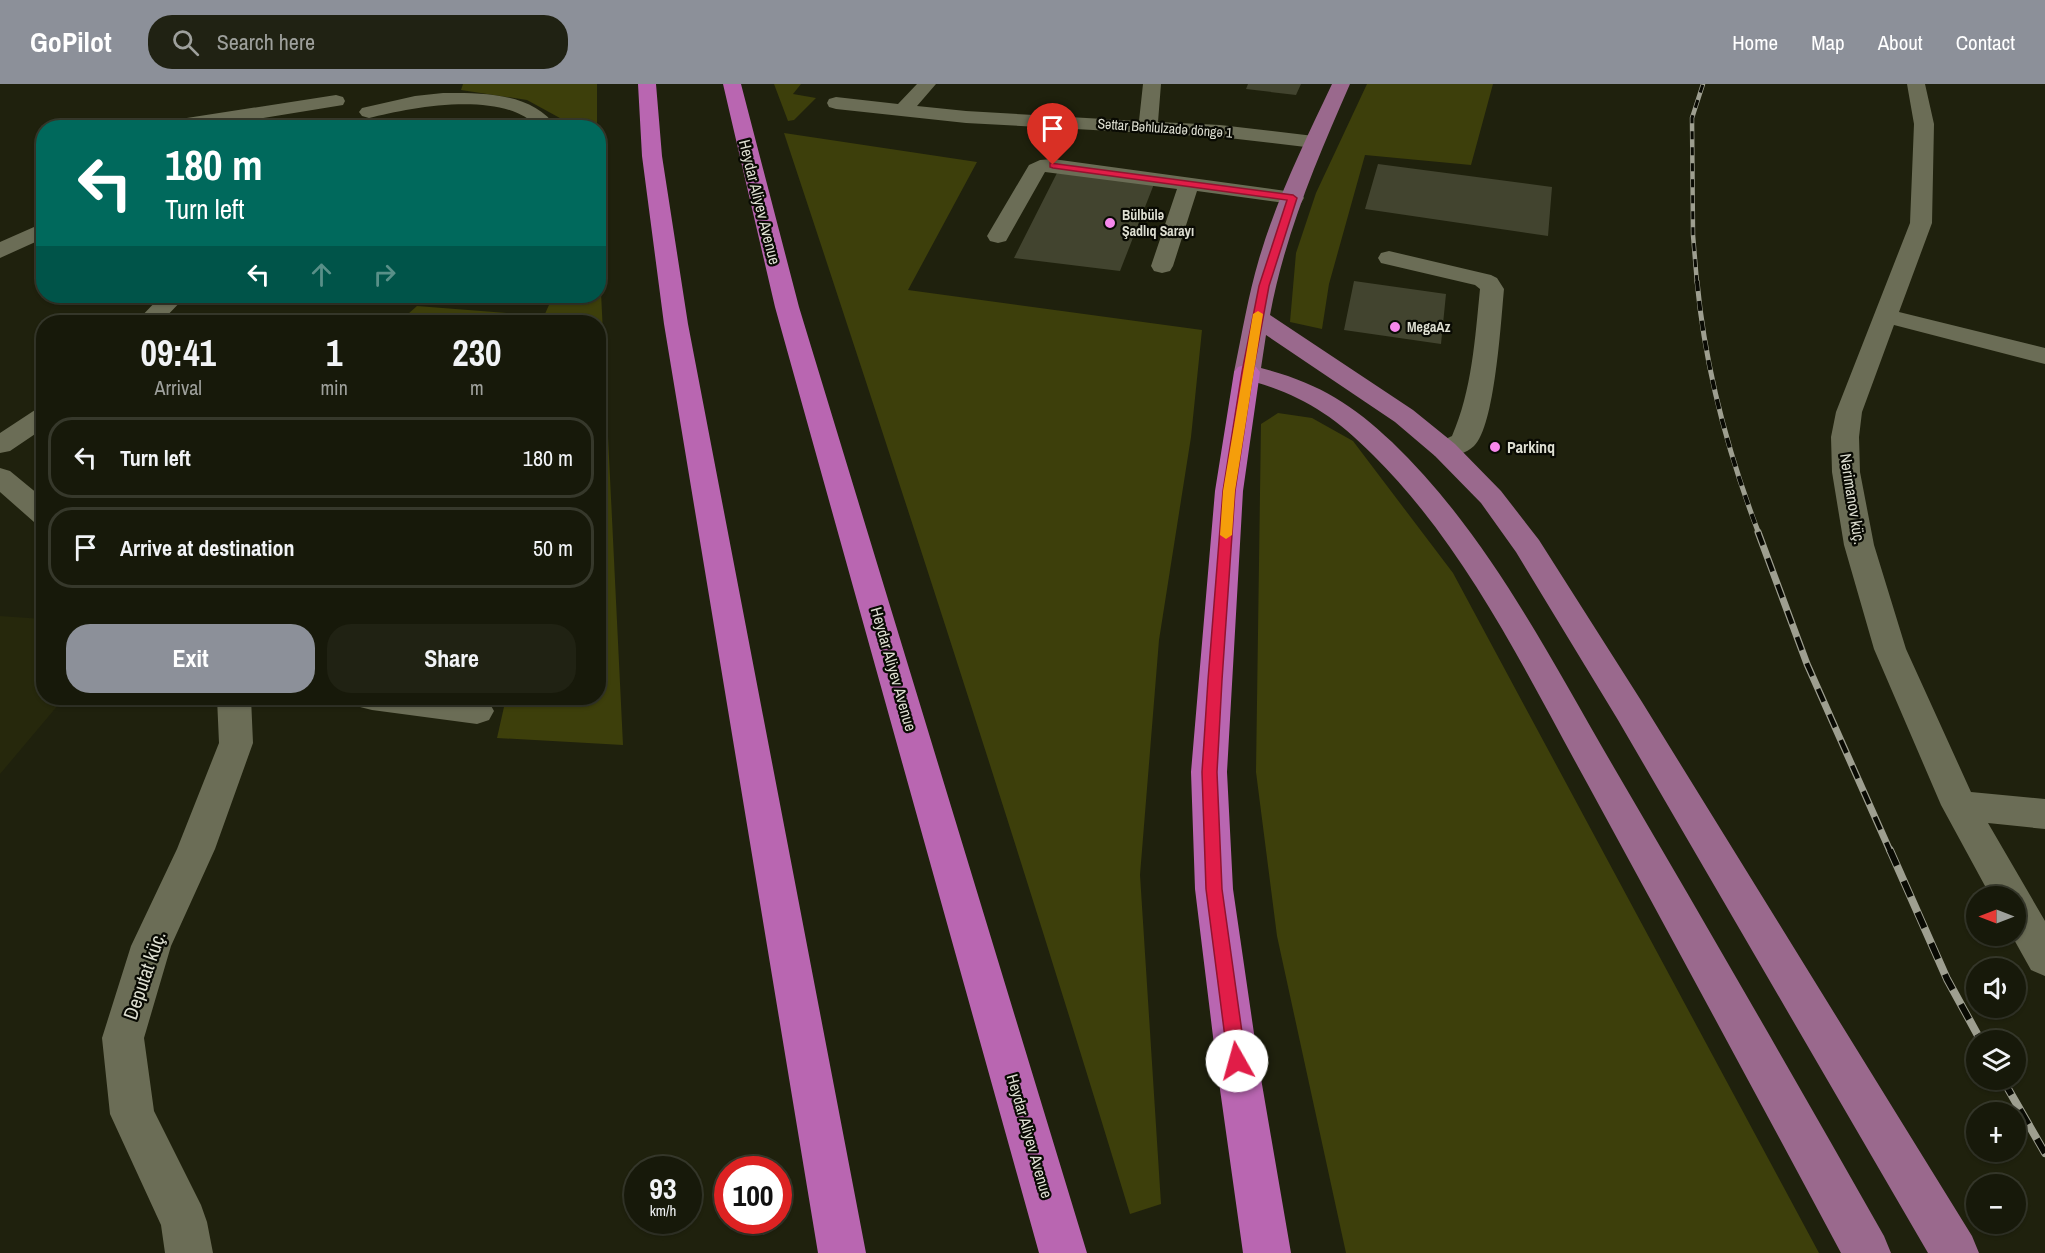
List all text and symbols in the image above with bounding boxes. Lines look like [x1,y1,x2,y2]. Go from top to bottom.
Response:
search box [148,15,568,69]
text: GoPilot [30,23,112,61]
icon: search [169,26,202,59]
text: Search here [217,27,315,57]
text: Home [1732,28,1778,57]
text: Map [1811,28,1845,57]
text: About [1878,28,1923,57]
text: Contact [1956,28,2015,57]
pin [1027,103,1078,165]
icon: arrive [1036,112,1069,145]
street label: Səttar Bəhlulzadə döngə 1 [1097,114,1234,142]
text: 180 m [165,137,263,193]
street label: Heydar Aliyev Avenue [734,137,786,267]
icon: left [66,144,144,222]
text: Turn left [165,191,244,227]
place label: Bülbülə Şadlıq Sarayı [1122,206,1194,240]
marker: Bülbülə Şadlıq Sarayı [1103,216,1117,230]
icon: left [242,258,275,291]
icon: ahead [305,258,338,291]
icon: right [368,258,401,291]
place label: MegaAz [1407,318,1451,336]
marker: MegaAz [1388,320,1402,334]
text: 09:41 [140,329,216,377]
text: 1 [326,329,342,377]
text: 230 [452,329,502,377]
text: Arrival [155,374,202,401]
text: min [320,374,348,401]
text: m [470,374,484,401]
place label: Parkinq [1507,436,1555,458]
marker: Parkinq [1488,440,1502,454]
icon: left [69,441,102,474]
text: Turn left [120,443,191,473]
text: 180 m [523,443,573,473]
street label: Nərimanov küç. [1835,452,1871,546]
icon: arrive [69,531,102,564]
text: Arrive at destination [120,533,294,563]
text: 50 m [533,533,573,563]
street label: Heydar Aliyev Avenue [866,604,922,734]
button: Exit [66,624,315,693]
button: Share [327,624,576,693]
north arrow [1966,886,2026,946]
map controls [1966,886,2026,1234]
street label: Deputat küç. [116,927,172,1023]
button: sound [1966,958,2026,1018]
position arrow [1205,1029,1269,1093]
button: layers [1966,1030,2026,1090]
street label: Heydar Aliyev Avenue [1002,1071,1058,1201]
button: + [1966,1102,2026,1162]
speed limit sign: 100 [714,1156,792,1234]
text: 93 [649,1168,677,1208]
button: − [1966,1174,2026,1234]
text: km/h [650,1200,676,1221]

